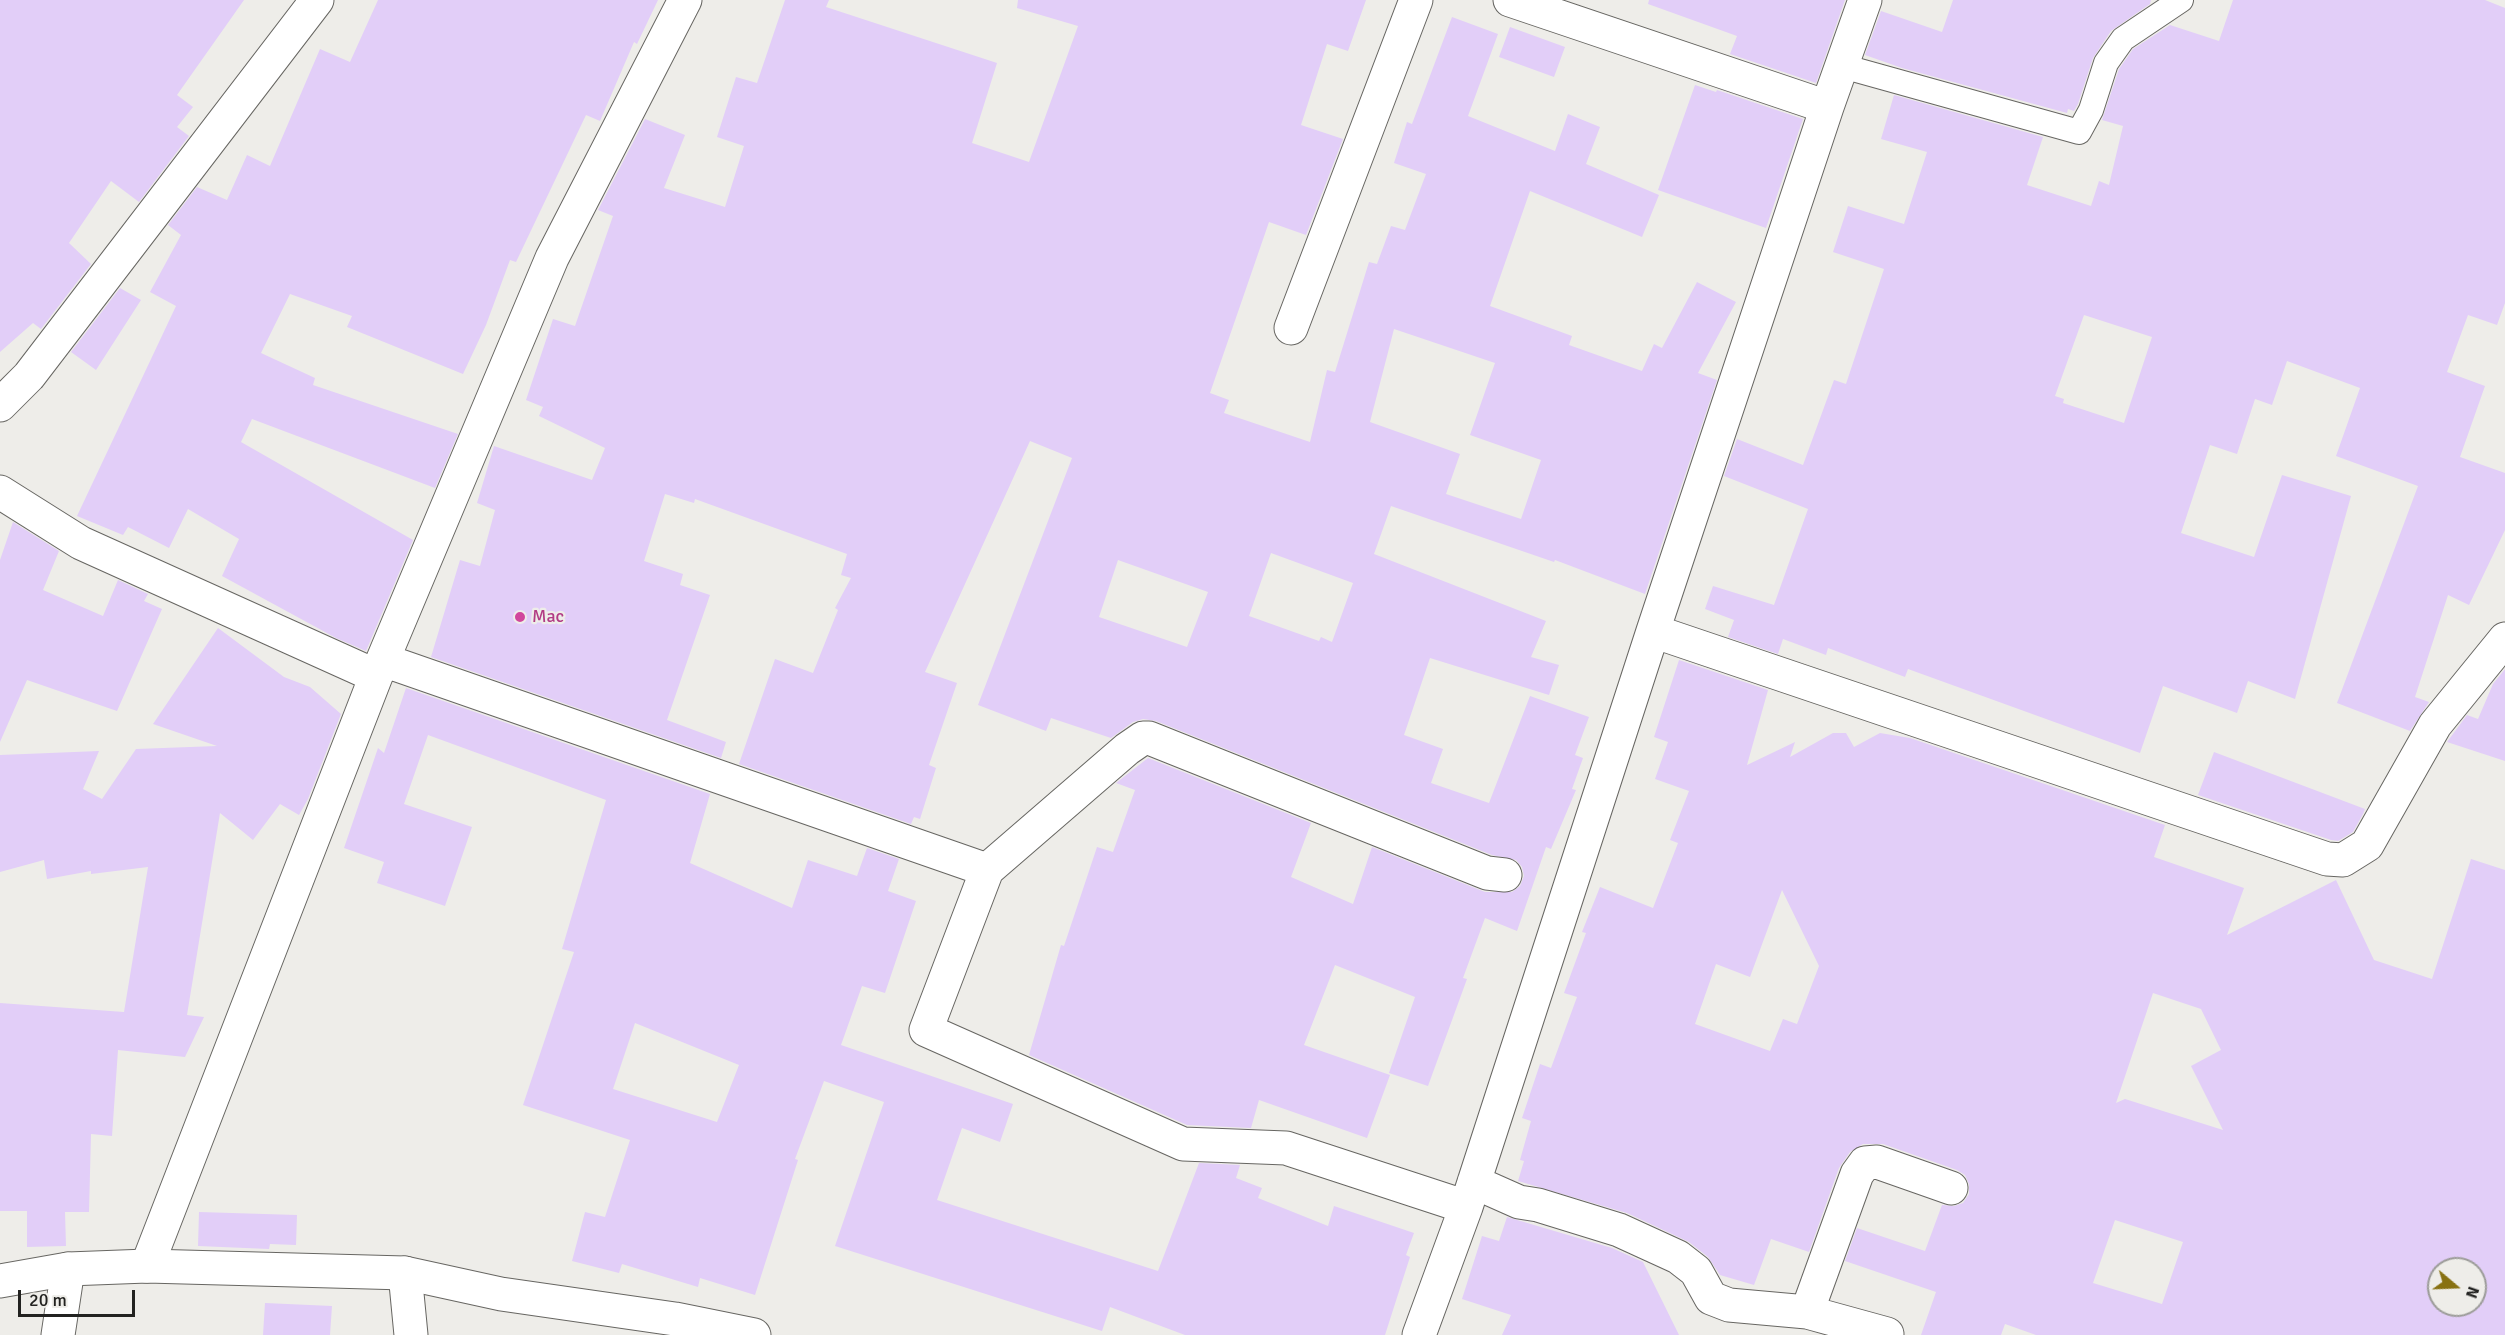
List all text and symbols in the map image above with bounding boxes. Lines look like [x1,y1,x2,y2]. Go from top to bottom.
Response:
place label: Mac [532,606,564,628]
marker: Mac [513,610,527,624]
north arrow [2427,1257,2487,1317]
scale bar [21,1278,138,1316]
text: N [2461,1284,2483,1301]
text: 20 m [29,1289,67,1311]

